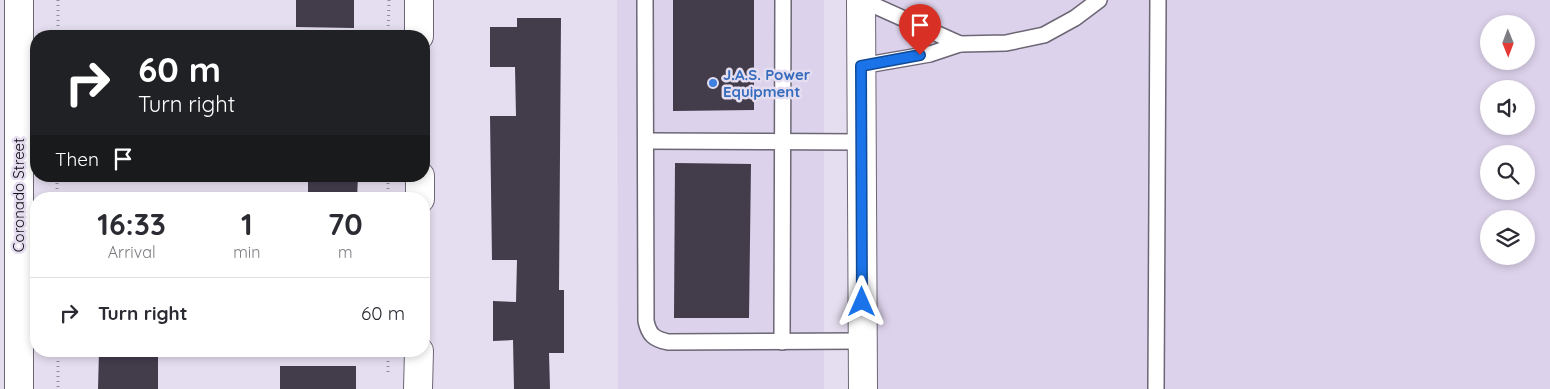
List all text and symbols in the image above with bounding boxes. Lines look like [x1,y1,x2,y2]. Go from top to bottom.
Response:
pin [899,4,941,55]
icon: arrive [906,11,934,39]
north arrow [1480,15,1535,70]
map controls [1480,15,1535,265]
text: 60 m [138,47,221,91]
icon: right [55,50,120,115]
place label: J.A.S. Power Equipment [723,65,811,101]
marker: J.A.S. Power Equipment [707,77,719,89]
button: sound [1480,80,1535,135]
text: Turn right [138,90,235,118]
street label: Coronado Street [9,138,28,252]
icon: arrive [109,145,137,173]
button: search [1480,145,1535,200]
text: Then [55,147,99,171]
text: 16:33 [97,205,166,243]
text: 1 [241,205,253,243]
text: 70 [328,205,363,243]
button: layers [1480,210,1535,265]
text: Arrival [108,242,156,262]
text: min [233,242,261,262]
text: m [338,242,353,262]
position arrow [835,275,887,327]
icon: right [55,299,83,327]
text: Turn right [98,301,187,325]
text: 60 m [361,301,405,325]

